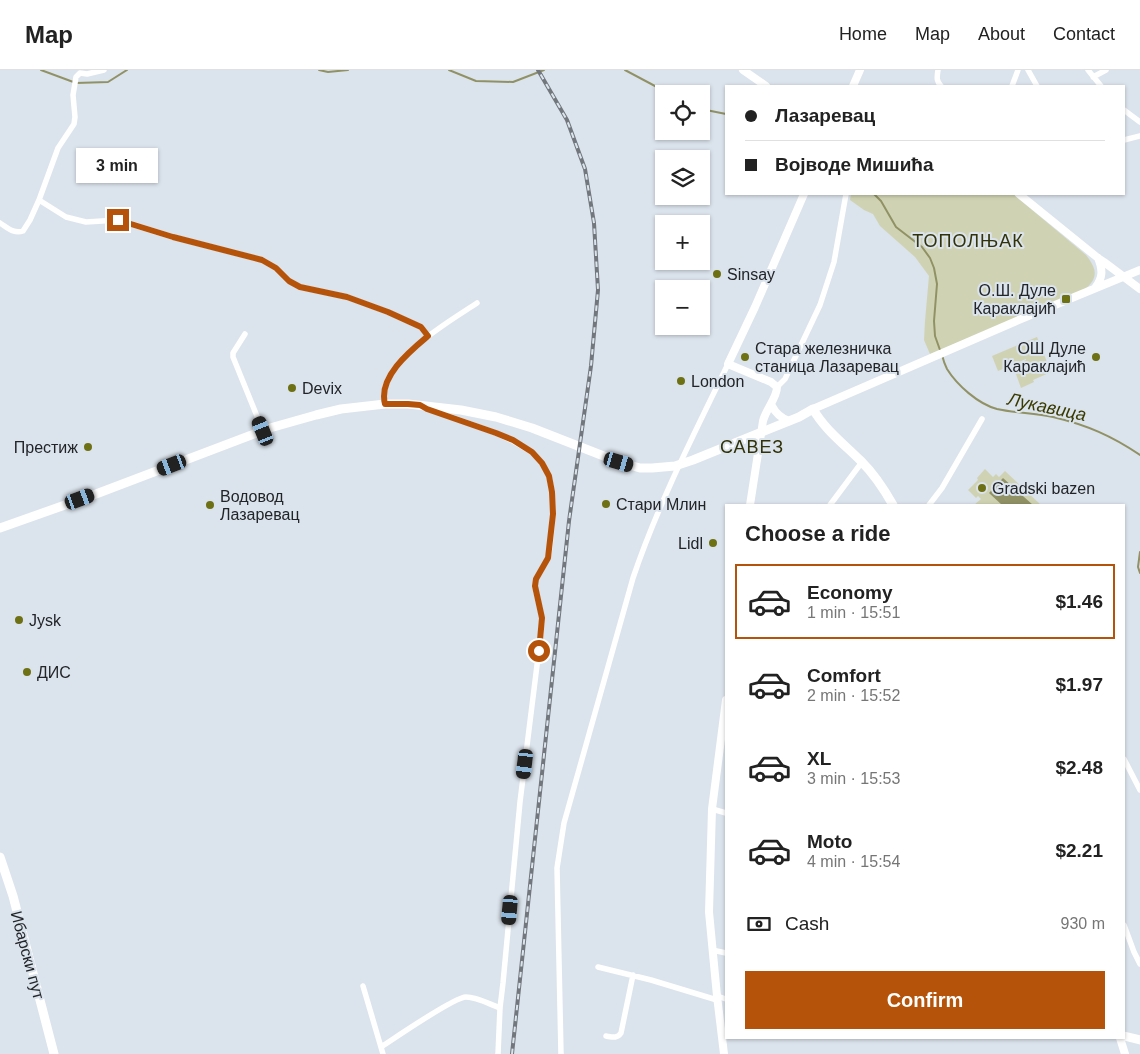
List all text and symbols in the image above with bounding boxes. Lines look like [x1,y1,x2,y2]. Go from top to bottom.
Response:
text: Map [25,21,73,48]
text: Home [839,24,887,44]
text: Map [915,24,950,44]
text: About [978,24,1025,44]
text: Contact [1053,24,1115,44]
map controls [655,85,710,335]
button: locate [655,85,710,140]
text: Лазаревац [775,105,875,126]
callout: 3 min [77,148,159,182]
button: layers [655,150,710,205]
text: Војводе Мишића [775,154,934,175]
text: 3 min [96,157,138,174]
route end [107,209,129,231]
button: + [655,215,710,270]
district label: ТОПОЛЊАК [912,231,1024,251]
place label: Sinsay [727,266,775,283]
marker: Sinsay [711,268,723,280]
button: − [655,280,710,335]
place label: О.Ш. Дуле Караклајић [973,282,1056,317]
marker: О.Ш. Дуле Караклајић [1060,293,1072,305]
place label: Стара железничка станица Лазаревац [755,340,899,375]
place label: ОШ Дуле Караклајић [1003,340,1086,375]
marker: Стара железничка станица Лазаревац [739,351,751,363]
marker: ОШ Дуле Караклајић [1090,351,1102,363]
place label: London [691,373,744,390]
marker: London [675,375,687,387]
place label: Devix [302,380,342,397]
marker: Devix [286,382,298,394]
water label: Лукавица [1005,389,1088,425]
car [250,414,275,448]
district label: САВЕЗ [720,437,784,457]
place label: Престиж [14,439,78,456]
marker: Престиж [82,441,94,453]
car [602,451,635,473]
car [155,453,188,477]
place label: Gradski bazen [992,480,1095,497]
marker: Gradski bazen [976,482,988,494]
car [63,487,96,511]
place label: Водовод Лазаревац [220,488,300,523]
place label: Стари Млин [616,496,706,513]
marker: Стари Млин [600,498,612,510]
marker: Водовод Лазаревац [204,499,216,511]
text: Choose a ride [745,521,890,546]
place label: Lidl [678,535,703,552]
marker: Lidl [707,537,719,549]
icon: car [747,579,792,624]
text: Economy [807,582,893,603]
text: $1.46 [1055,591,1103,612]
text: 1 min · 15:51 [807,604,900,621]
place label: Jysk [29,612,62,629]
marker: Jysk [13,614,25,626]
route start [528,640,550,662]
icon: car [747,662,792,707]
place label: ДИС [37,664,71,681]
text: Comfort [807,665,881,686]
marker: ДИС [21,666,33,678]
text: $1.97 [1055,674,1103,695]
text: 2 min · 15:52 [807,687,900,704]
icon: car [747,745,792,790]
car [515,748,534,780]
text: XL [807,748,831,769]
text: $2.48 [1055,757,1103,778]
text: 3 min · 15:53 [807,770,900,787]
icon: car [747,828,792,873]
text: Moto [807,831,852,852]
text: $2.21 [1055,840,1103,861]
text: 4 min · 15:54 [807,853,900,870]
car [501,894,518,926]
street label: Ибарски пут [8,909,48,1002]
icon: cash [745,910,773,938]
text: Cash [785,913,829,934]
text: 930 m [1061,915,1105,932]
button: Confirm [745,971,1105,1029]

